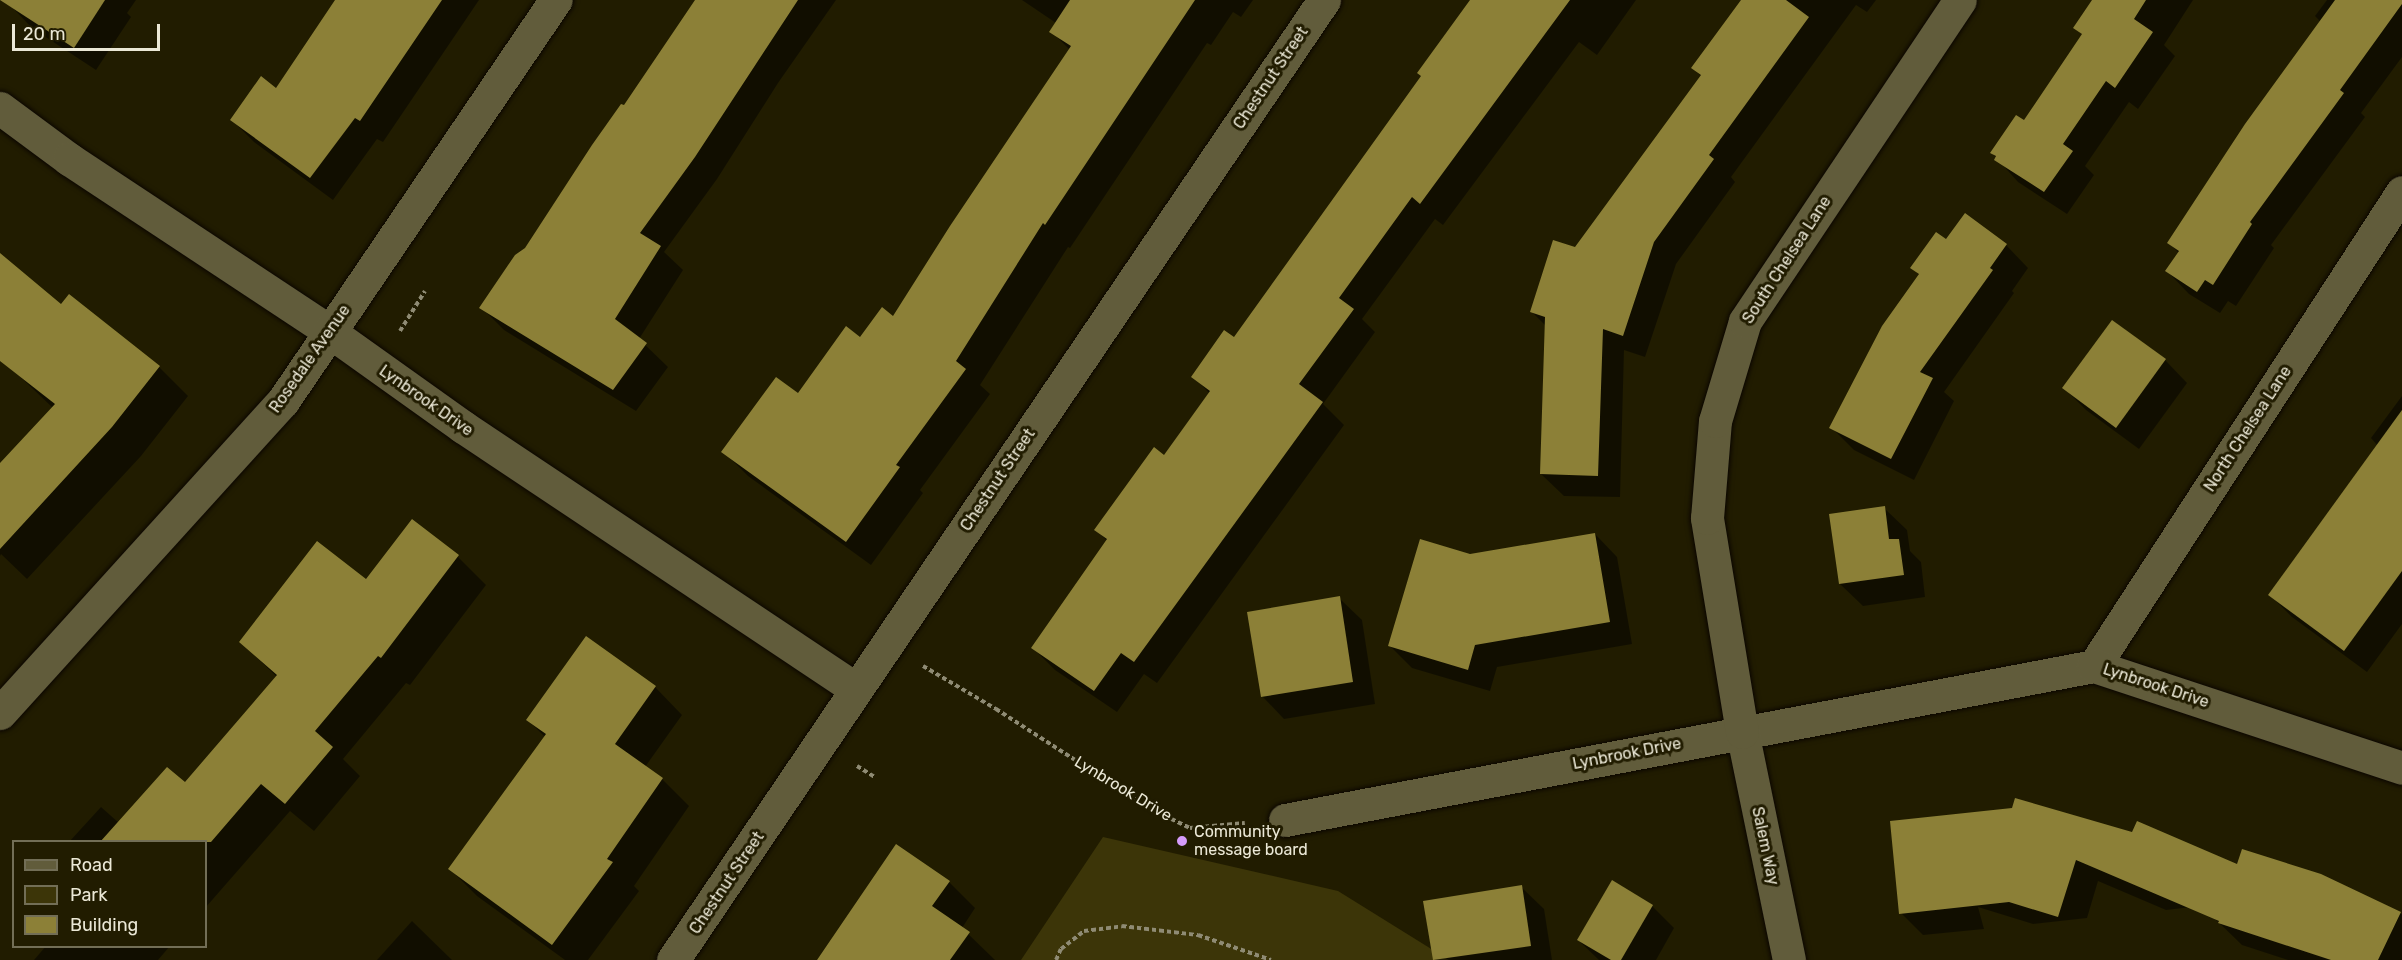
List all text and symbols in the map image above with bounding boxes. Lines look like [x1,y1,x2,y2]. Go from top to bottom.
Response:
scale bar [15,12,164,50]
text: 20 m [23,23,65,45]
street label: Chestnut Street [1230,23,1312,133]
street label: South Chelsea Lane [1739,193,1835,327]
street label: Rosedale Avenue [265,301,355,417]
street label: Lynbrook Drive [375,361,477,441]
street label: North Chelsea Lane [2200,363,2296,495]
street label: Chestnut Street [957,425,1039,535]
street label: Lynbrook Drive [2100,660,2212,712]
street label: Lynbrook Drive [1571,734,1683,774]
street label: Lynbrook Drive [1071,752,1175,826]
street label: Salem Way [1747,805,1783,887]
place label: Community message board [1194,822,1308,860]
street label: Chestnut Street [686,828,768,938]
marker: Community message board [1175,834,1189,848]
legend [12,840,207,948]
text: Road [70,854,113,876]
text: Park [70,884,107,906]
text: Building [70,914,138,936]

